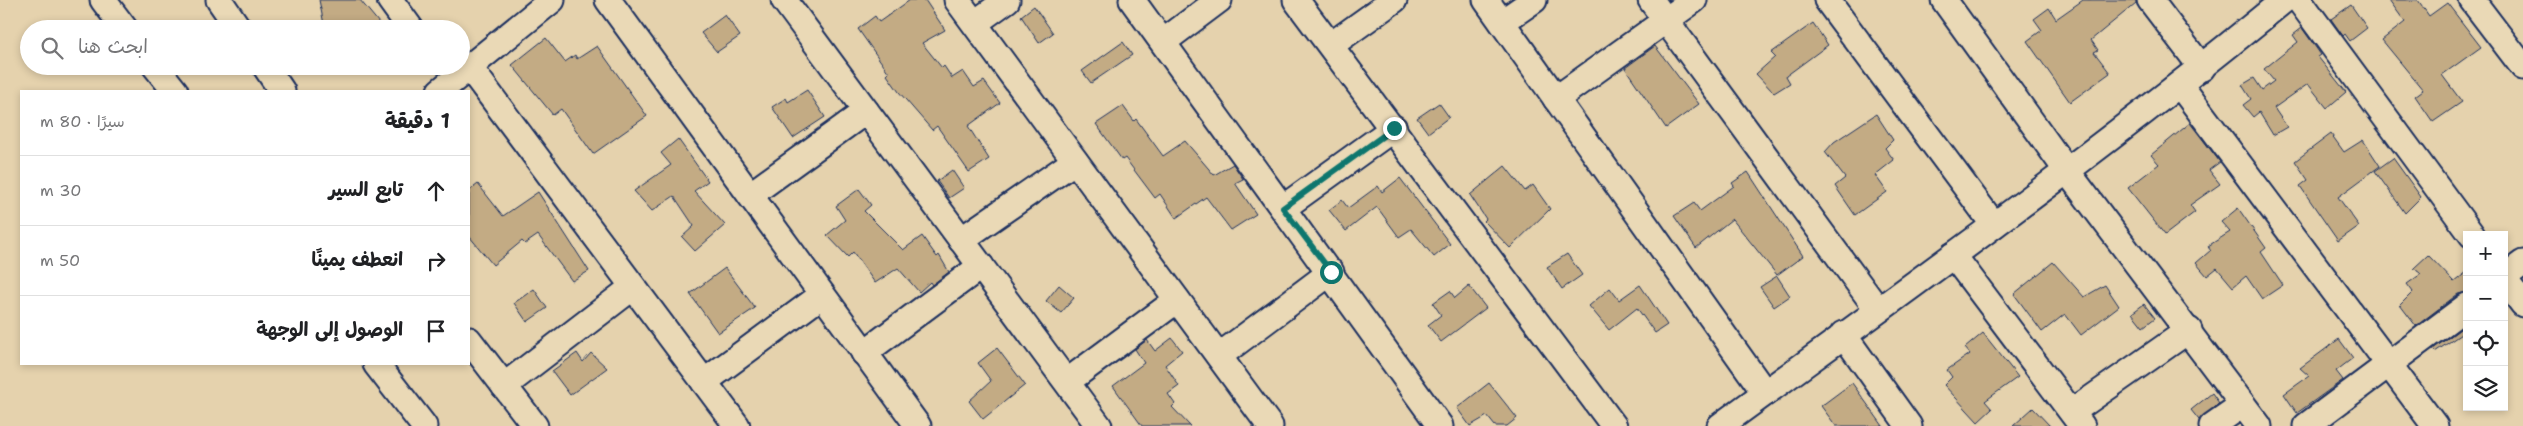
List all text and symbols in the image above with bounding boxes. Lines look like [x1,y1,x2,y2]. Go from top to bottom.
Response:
search box [20,20,470,75]
icon: search [38,34,66,62]
text: ابحث هنا [78,34,148,59]
text: 1 دقيقة [385,107,450,135]
text: سيرًا · 80 m [40,111,125,132]
route end [1383,117,1406,140]
text: تابع السير [329,177,403,202]
icon: ahead [422,177,450,205]
text: 30 m [40,180,81,201]
map controls [2463,231,2508,411]
button: + [2463,231,2508,276]
text: انعطف يمينًا [312,247,403,272]
icon: right [422,247,450,275]
text: 50 m [40,250,80,271]
route start [1320,261,1343,284]
button: − [2463,276,2508,321]
text: الوصول إلى الوجهة [256,317,403,342]
icon: arrive [422,317,450,345]
button: locate [2463,321,2508,366]
button: layers [2463,366,2508,411]

